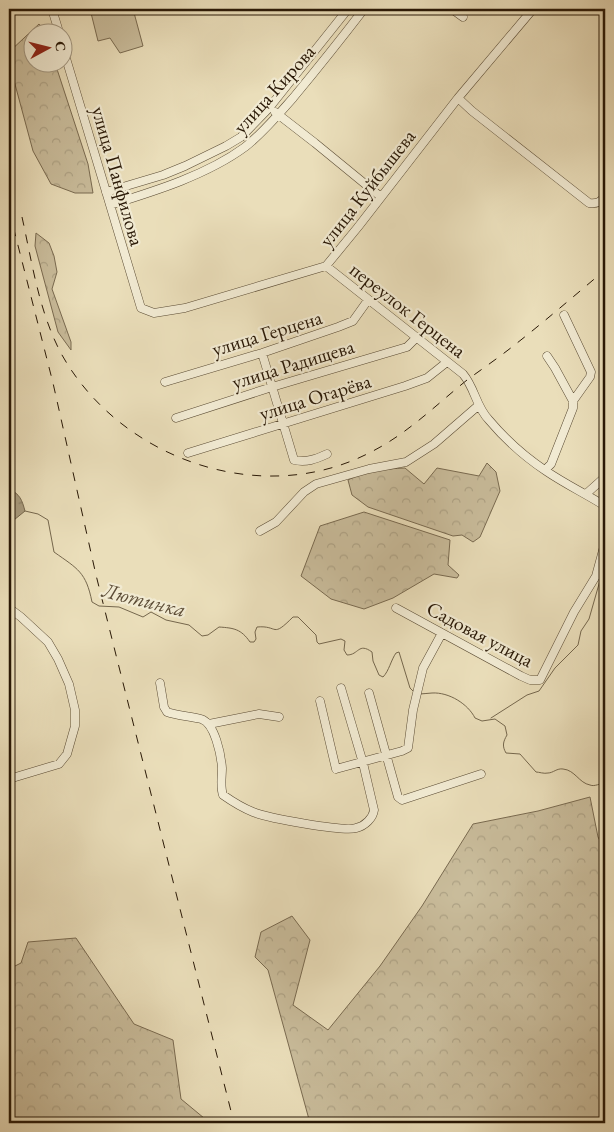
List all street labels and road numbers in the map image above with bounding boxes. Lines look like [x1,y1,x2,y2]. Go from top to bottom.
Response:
street label: улица Кирова [227,39,321,139]
street label: улица Панфилова [86,103,150,249]
street label: улица Куйбышева [313,124,421,252]
street label: переулок Герцена [345,256,471,364]
street label: улица Герцена [209,304,325,362]
street label: улица Радищева [229,333,357,395]
street label: улица Огарёва [256,368,374,426]
street label: Садовая улица [422,595,538,673]

